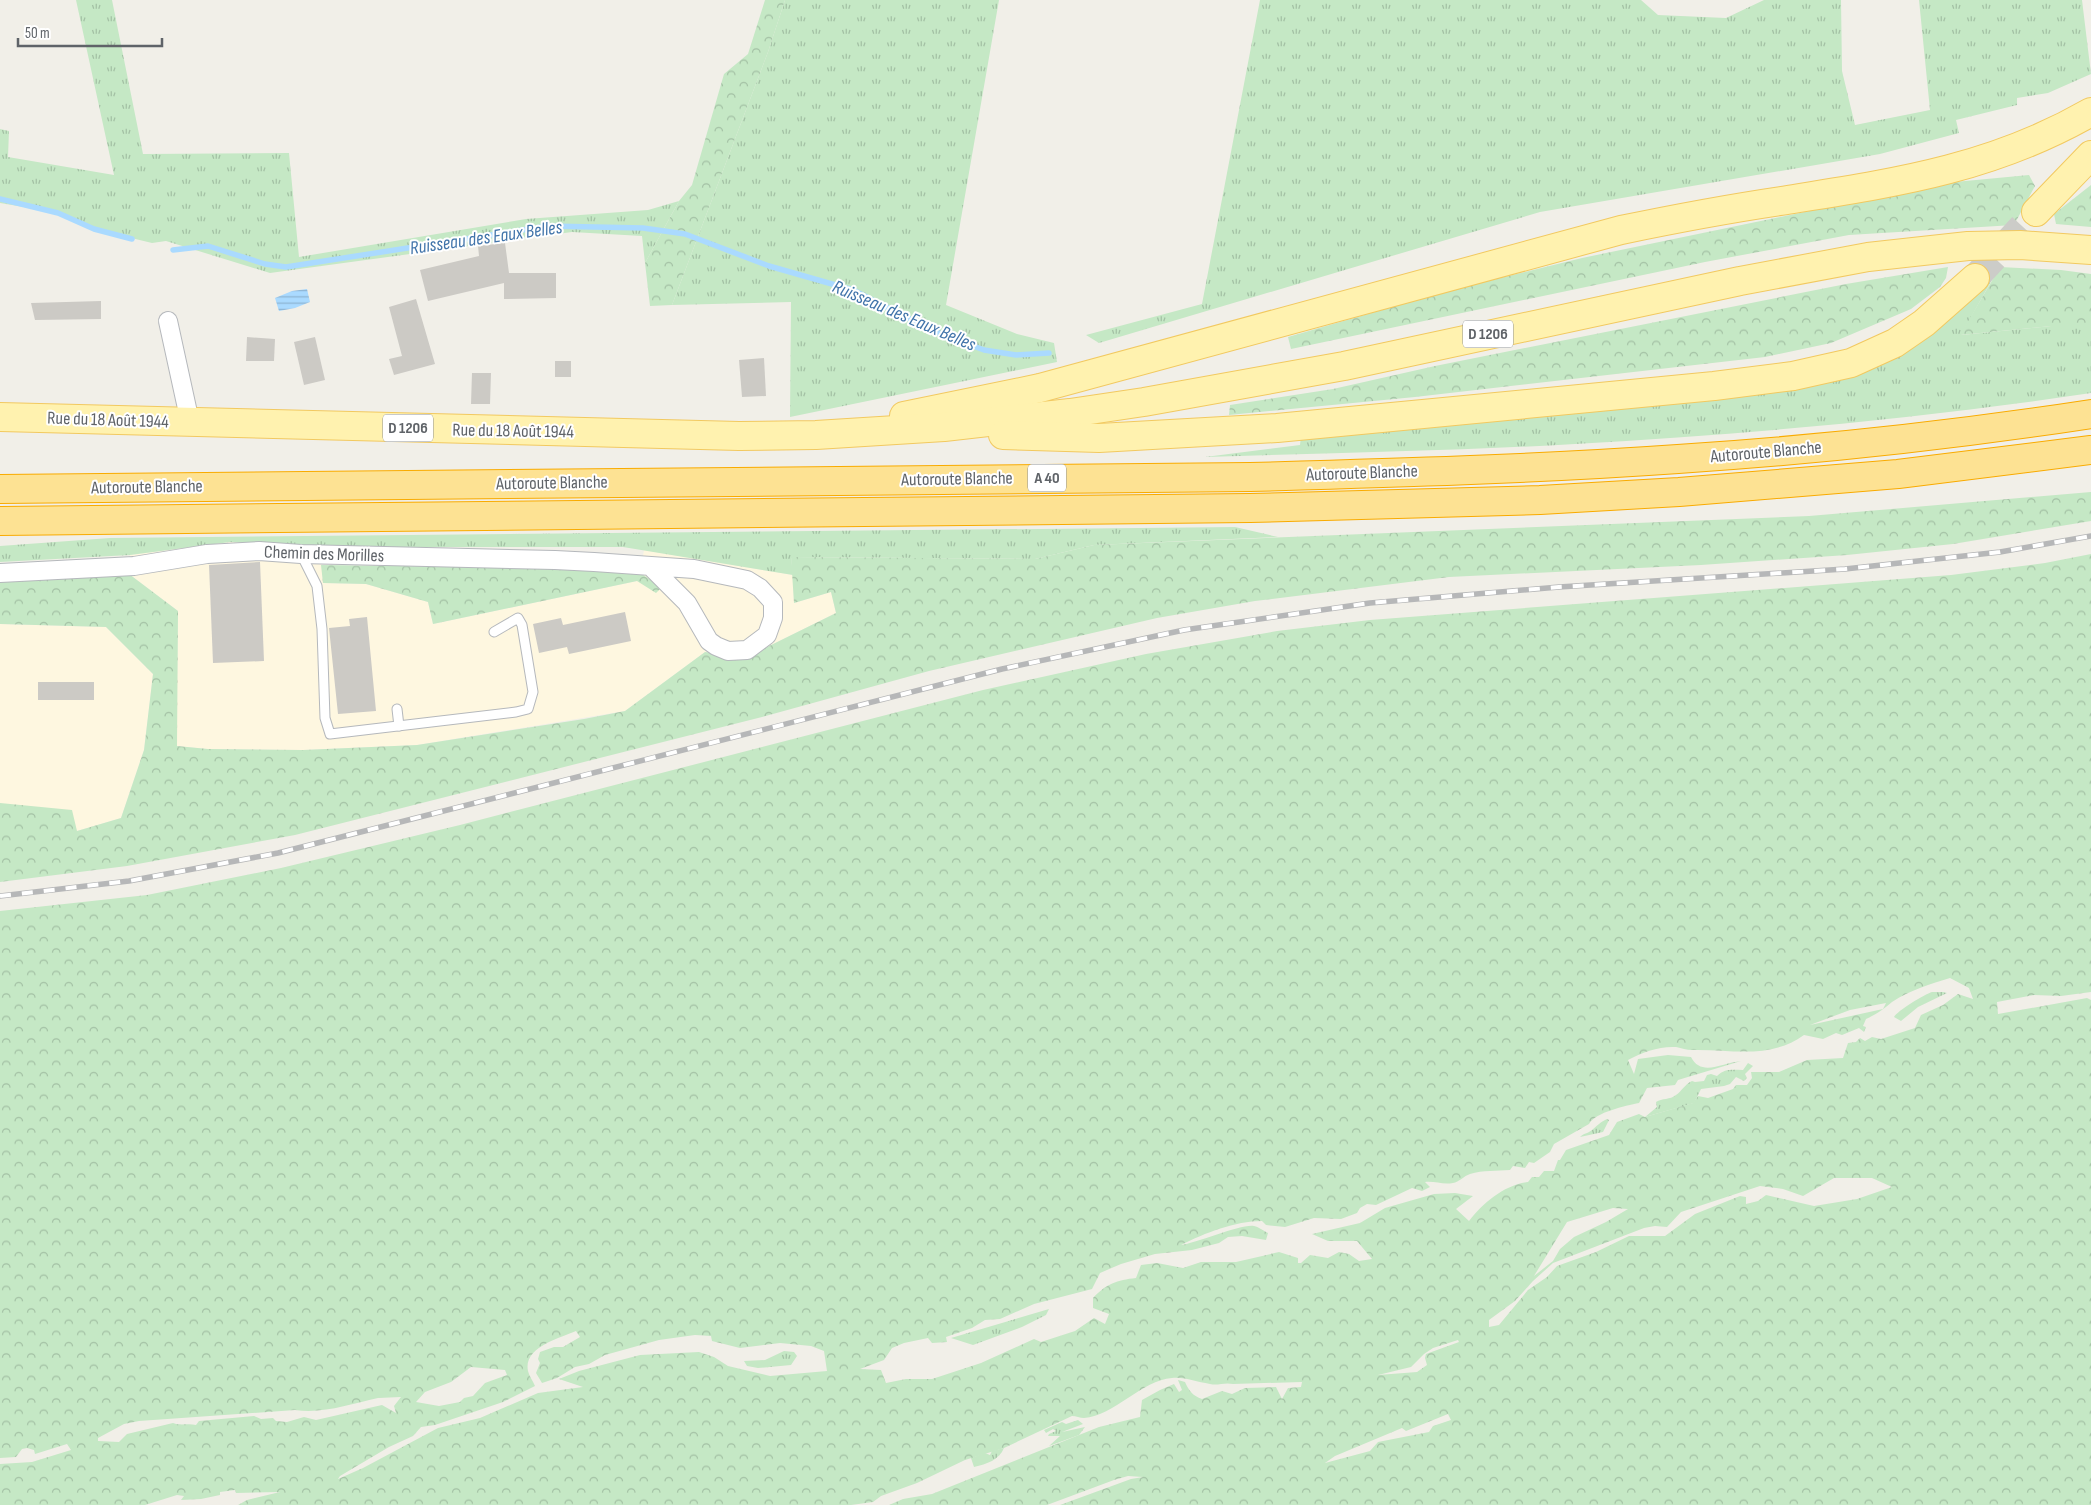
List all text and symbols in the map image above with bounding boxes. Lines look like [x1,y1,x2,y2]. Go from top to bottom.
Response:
scale bar [18,15,161,47]
text: 50 m [25,24,50,43]
water label: Ruisseau des Eaux Belles [408,216,564,260]
water label: Ruisseau des Eaux Belles [829,275,979,357]
road number: D 1206 [1463,320,1513,348]
street label: Rue du 18 Août 1944 [47,407,170,433]
road number: D 1206 [383,414,433,442]
street label: Rue du 18 Août 1944 [452,419,574,443]
street label: Autoroute Blanche [1709,437,1822,467]
street label: Autoroute Blanche [1305,461,1418,485]
road number: A 40 [1028,464,1066,492]
street label: Autoroute Blanche [900,468,1013,490]
street label: Autoroute Blanche [495,472,608,494]
street label: Autoroute Blanche [90,476,203,498]
street label: Chemin des Morilles [264,541,384,567]

